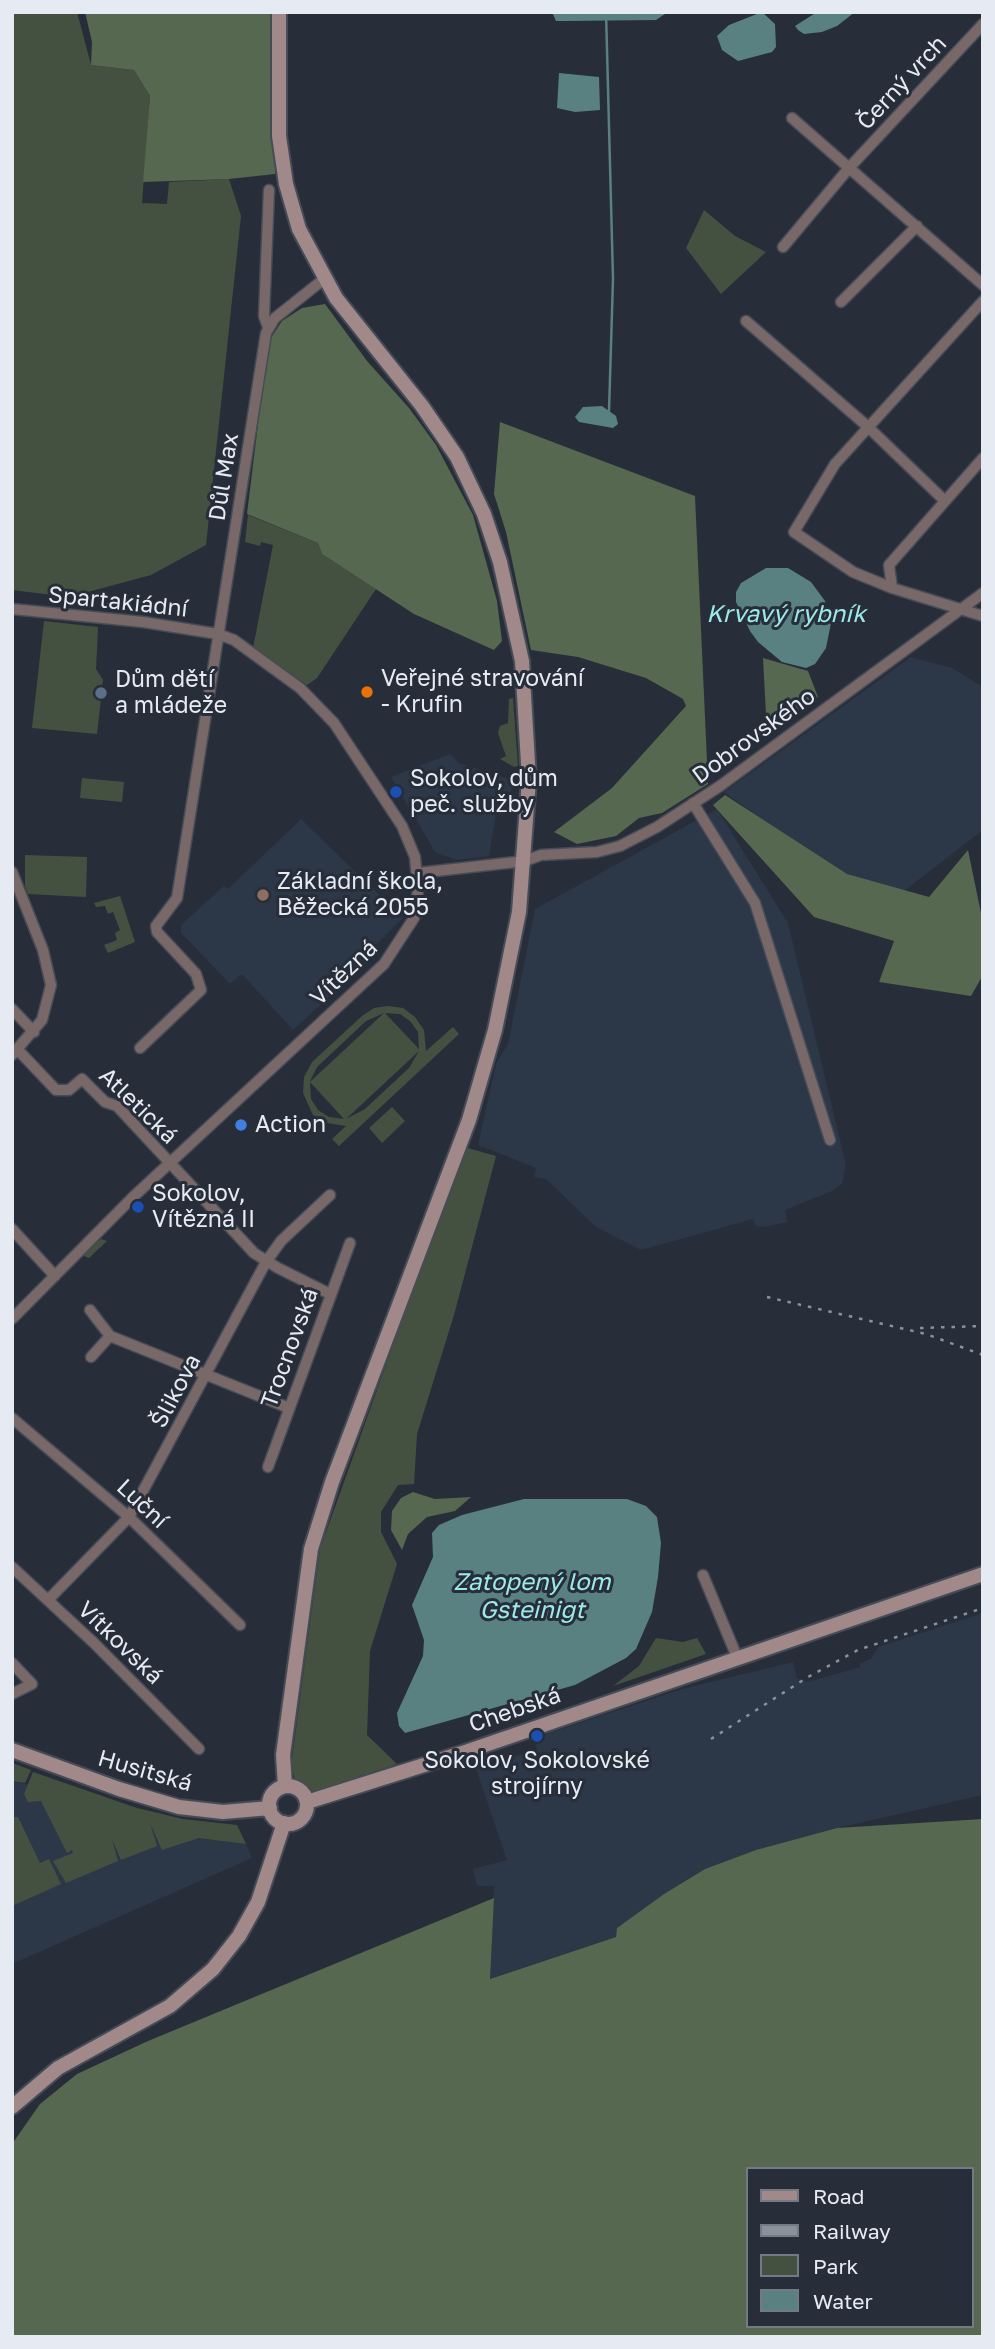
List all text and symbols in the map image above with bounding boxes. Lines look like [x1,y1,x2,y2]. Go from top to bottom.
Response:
street label: Černý vrch [851,30,953,136]
street label: Důl Max [203,431,245,523]
street label: Spartakiádní [47,581,189,623]
water label: Krvavý rybník [706,600,866,628]
place label: Veřejné stravování - Krufin [381,665,584,719]
place label: Dům dětí a mládeže [115,666,227,720]
street label: Dobrovského [687,682,821,790]
marker: Veřejné stravování - Krufin [359,684,375,700]
marker: Dům dětí a mládeže [93,685,109,701]
place label: Sokolov, dům peč. služby [410,765,558,819]
marker: Sokolov, dům peč. služby [388,784,404,800]
place label: Základní škola, Běžecká 2055 [277,868,443,922]
marker: Základní škola, Běžecká 2055 [255,887,271,903]
street label: Vítězná [305,934,383,1012]
street label: Atletická [93,1062,183,1150]
place label: Action [255,1111,326,1139]
marker: Action [233,1117,249,1133]
place label: Sokolov, Vítězná II [152,1180,255,1234]
marker: Sokolov, Vítězná II [130,1199,146,1215]
street label: Trocnovská [256,1284,324,1412]
street label: Šlikova [145,1350,207,1432]
street label: Luční [111,1474,173,1534]
water label: Zatopený lom Gsteinigt [453,1568,611,1624]
street label: Vítkovská [72,1596,168,1690]
street label: Chebská [465,1681,565,1739]
marker: Sokolov, Sokolovské strojírny [529,1728,545,1744]
street label: Husitská [95,1744,195,1798]
place label: Sokolov, Sokolovské strojírny [424,1747,650,1801]
legend [746,2167,974,2328]
text: Road [813,2183,864,2209]
text: Railway [813,2218,891,2244]
text: Park [813,2253,858,2279]
text: Water [813,2288,873,2314]

